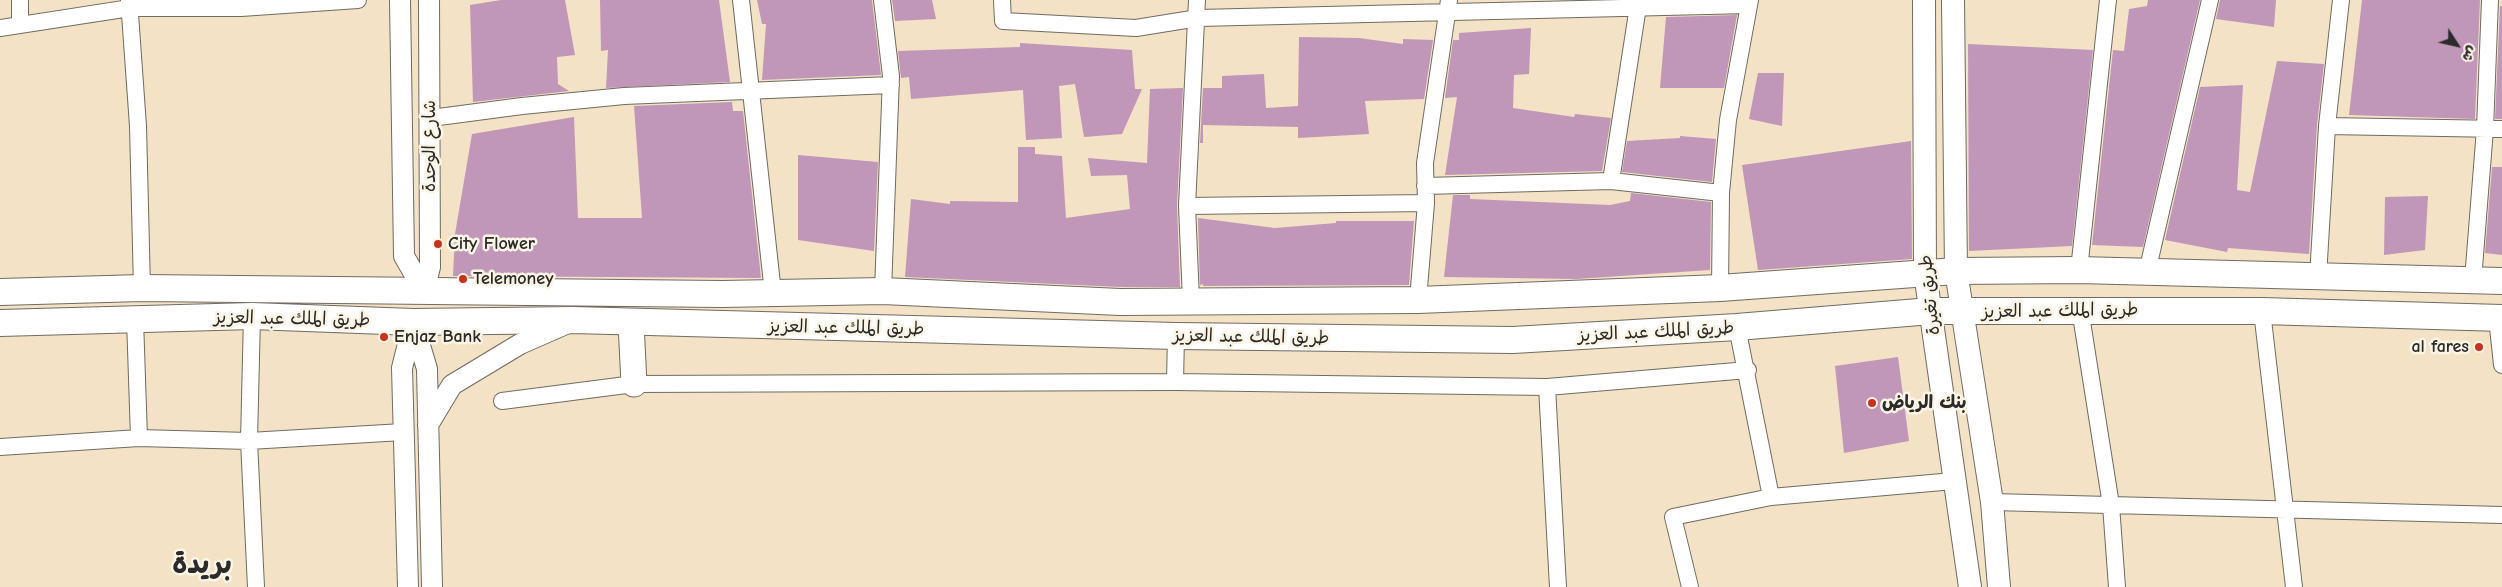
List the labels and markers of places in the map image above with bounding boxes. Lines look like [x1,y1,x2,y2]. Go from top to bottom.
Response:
place label: City Flower [448,233,535,255]
marker: City Flower [432,238,444,250]
place label: Telemoney [473,268,553,290]
marker: Telemoney [457,273,469,285]
place label: Enjaz Bank [394,326,481,348]
marker: Enjaz Bank [378,331,390,343]
place label: al fares [2411,336,2469,358]
marker: al fares [2473,341,2485,353]
place label: بنك الرياض [1882,392,1966,414]
marker: بنك الرياض [1866,397,1878,409]

